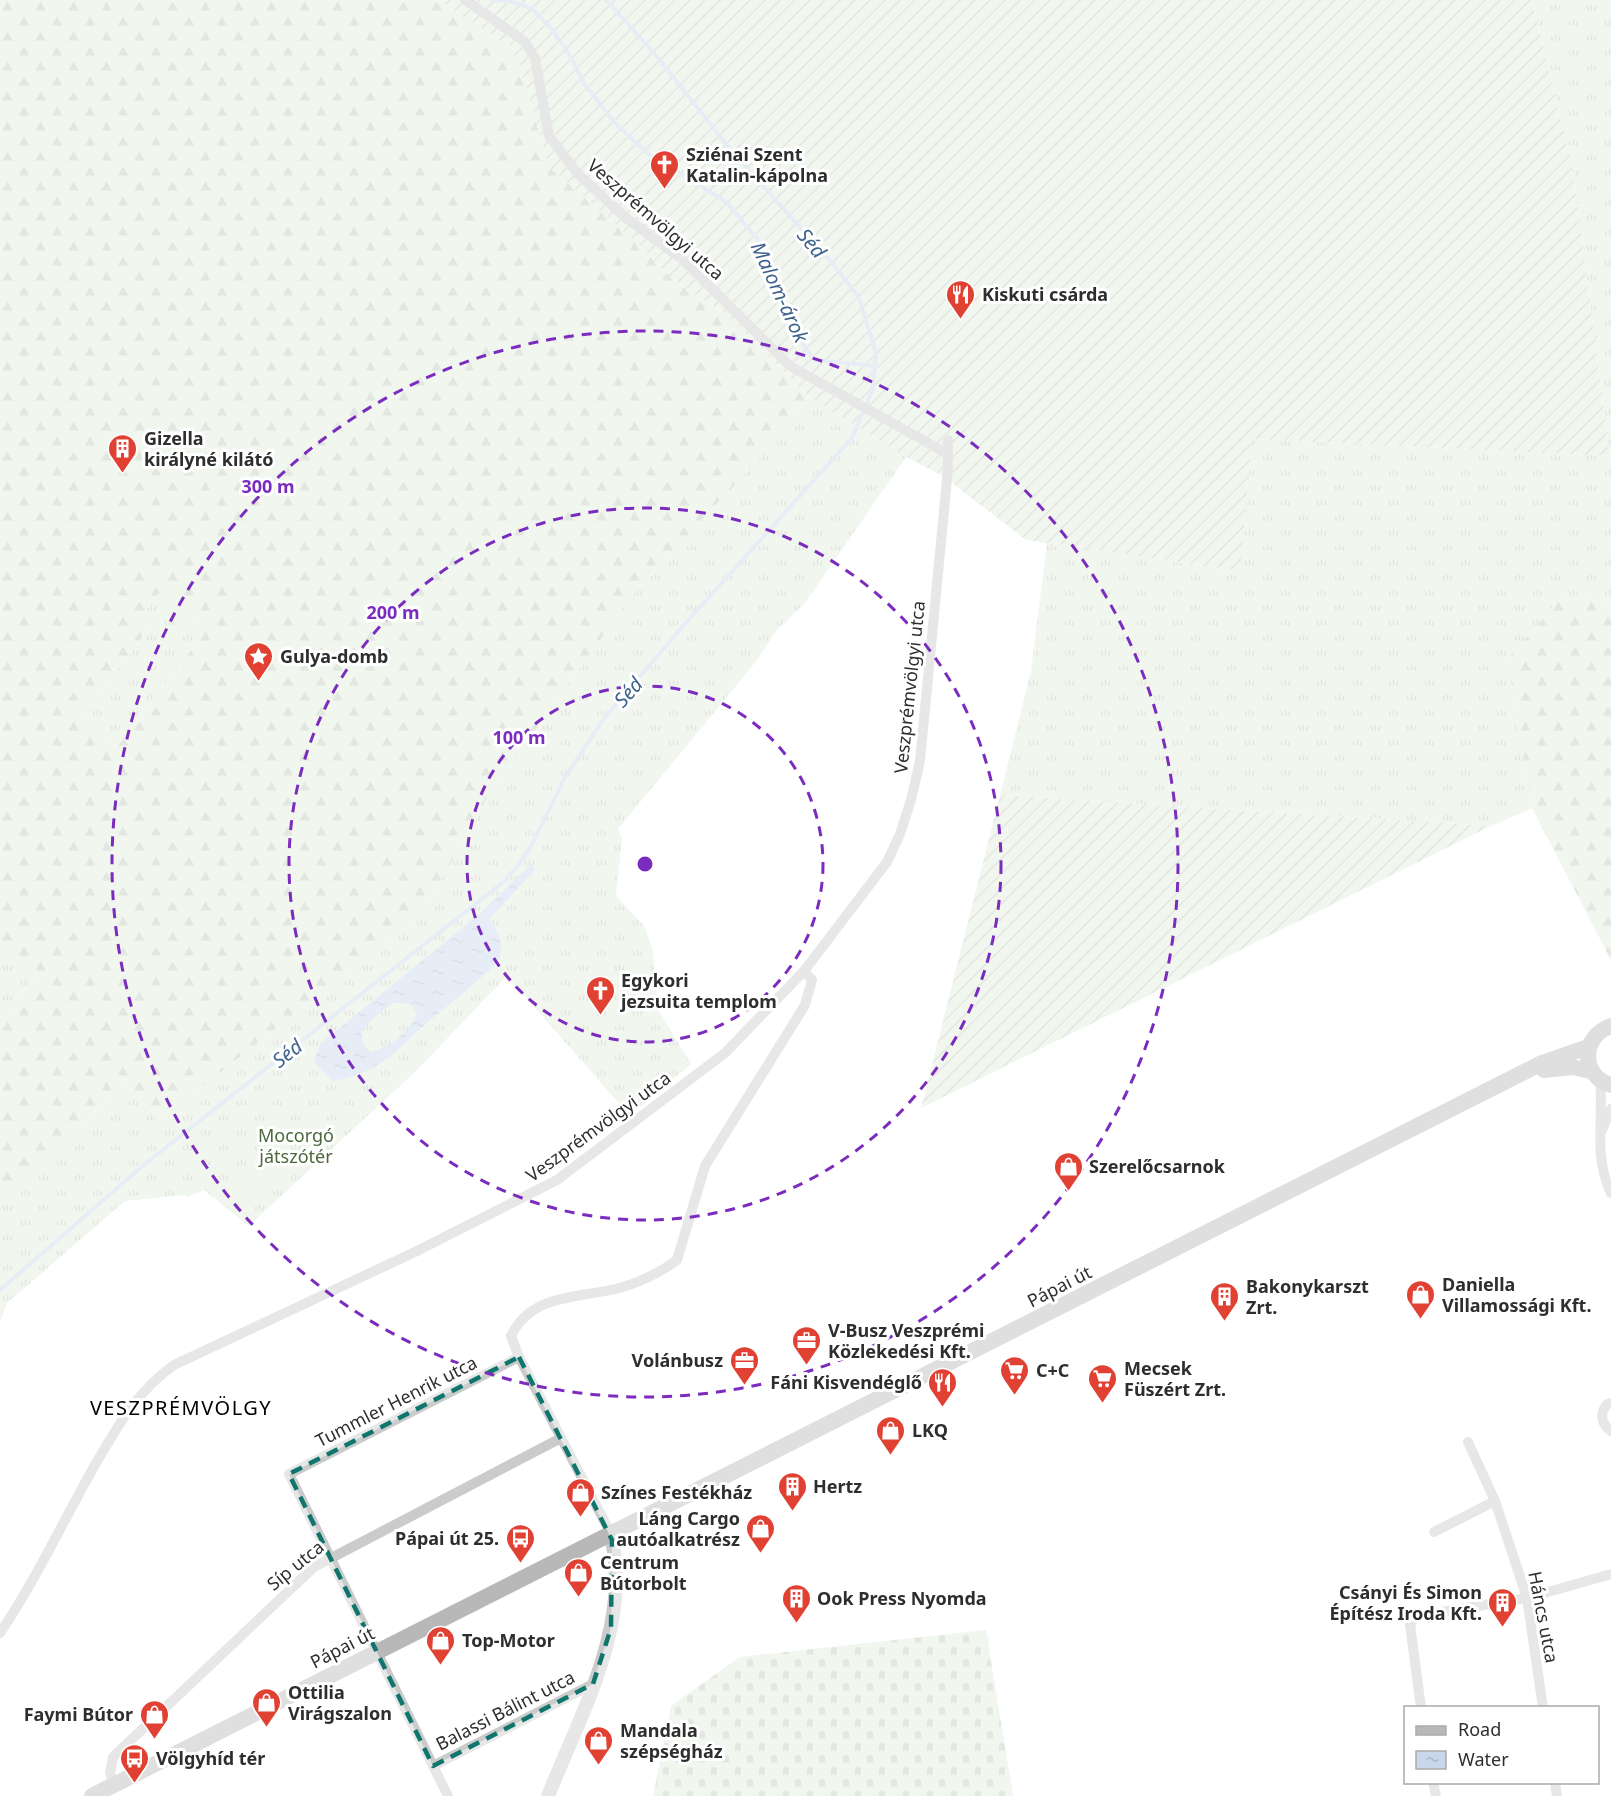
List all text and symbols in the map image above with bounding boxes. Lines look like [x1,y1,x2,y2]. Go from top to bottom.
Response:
place label: Sziénai Szent Katalin-kápolna [686,142,828,187]
church icon: Sziénai Szent Katalin-kápolna [649,148,681,190]
street label: Veszprémvölgyi utca [583,153,729,285]
water label: Séd [791,222,833,264]
water label: Malom-árok [745,237,816,348]
restaurant icon: Kiskuti csárda [945,278,977,320]
place label: Kiskuti csárda [982,282,1108,306]
place label: Gizella királyné kilátó [144,426,274,471]
building icon: Gizella királyné kilátó [107,432,139,474]
text: 300 m [241,474,295,498]
text: 200 m [366,600,420,624]
street label: Veszprémvölgyi utca [888,600,930,774]
place icon: Gulya-domb [243,640,275,682]
place label: Gulya-domb [280,644,388,668]
water label: Séd [607,671,649,713]
text: 100 m [492,725,546,749]
centre of rings [635,854,655,874]
place label: Egykori jezsuita templom [620,968,777,1013]
church icon: Egykori jezsuita templom [584,974,616,1016]
water label: Séd [266,1032,308,1073]
street label: Veszprémvölgyi utca [521,1065,675,1187]
park label: Mocorgó játszótér [258,1123,334,1168]
shop icon: Szerelőcsarnok [1052,1150,1084,1192]
place label: Szerelőcsarnok [1089,1154,1226,1178]
street label: Pápai út [1023,1259,1096,1312]
place label: Daniella Villamossági Kft. [1442,1272,1591,1317]
place label: Bakonykarszt Zrt. [1246,1274,1369,1319]
shop icon: Daniella Villamossági Kft. [1405,1278,1437,1320]
building icon: Bakonykarszt Zrt. [1209,1280,1241,1322]
place label: V-Busz Veszprémi Közlekedési Kft. [828,1318,984,1363]
office icon: V-Busz Veszprémi Közlekedési Kft. [791,1324,823,1366]
office icon: Volánbusz [728,1344,760,1386]
place label: Volánbusz [632,1348,723,1372]
street label: Tummler Henrik utca [311,1350,481,1452]
supermarket icon: C+C [999,1354,1031,1396]
place label: Mecsek Füszért Zrt. [1124,1356,1226,1401]
place label: C+C [1036,1358,1069,1382]
supermarket icon: Mecsek Füszért Zrt. [1087,1362,1119,1404]
restaurant icon: Fáni Kisvendéglő [927,1366,959,1408]
place label: Fáni Kisvendéglő [770,1370,922,1394]
district label: VESZPRÉMVÖLGY [90,1394,272,1421]
shop icon: LKQ [875,1414,907,1456]
place label: LKQ [912,1418,948,1442]
building icon: Hertz [776,1470,808,1512]
place label: Hertz [813,1474,862,1498]
shop icon: Színes Festékház [564,1476,596,1518]
place label: Színes Festékház [601,1480,752,1504]
place label: Láng Cargo autóalkatrész [616,1506,740,1551]
shop icon: Láng Cargo autóalkatrész [745,1512,777,1554]
bus stop icon: Pápai út 25. [504,1522,536,1564]
place label: Pápai út 25. [395,1526,499,1550]
street label: Síp utca [262,1535,328,1595]
place label: Centrum Bútorbolt [600,1550,687,1595]
shop icon: Centrum Bútorbolt [563,1556,595,1598]
street label: Háncs utca [1523,1569,1565,1665]
place label: Csányi És Simon Építész Iroda Kft. [1329,1580,1482,1625]
building icon: Ook Press Nyomda [780,1582,812,1624]
place label: Ook Press Nyomda [817,1586,987,1610]
building icon: Csányi És Simon Építész Iroda Kft. [1487,1586,1519,1628]
street label: Pápai út [306,1620,379,1673]
shop icon: Top-Motor [425,1624,457,1666]
place label: Top-Motor [462,1628,555,1652]
street label: Balassi Bálint utca [431,1665,579,1755]
place label: Ottilia Virágszalon [288,1680,392,1725]
shop icon: Ottilia Virágszalon [251,1686,283,1728]
shop icon: Faymi Bútor [138,1698,170,1740]
place label: Faymi Bútor [24,1702,133,1726]
legend [1404,1706,1599,1784]
text: Road [1458,1717,1501,1741]
place label: Mandala szépségház [620,1718,723,1763]
shop icon: Mandala szépségház [583,1724,615,1766]
bus stop icon: Völgyhíd tér [119,1742,151,1784]
place label: Völgyhíd tér [156,1746,265,1770]
text: Water [1458,1747,1509,1771]

